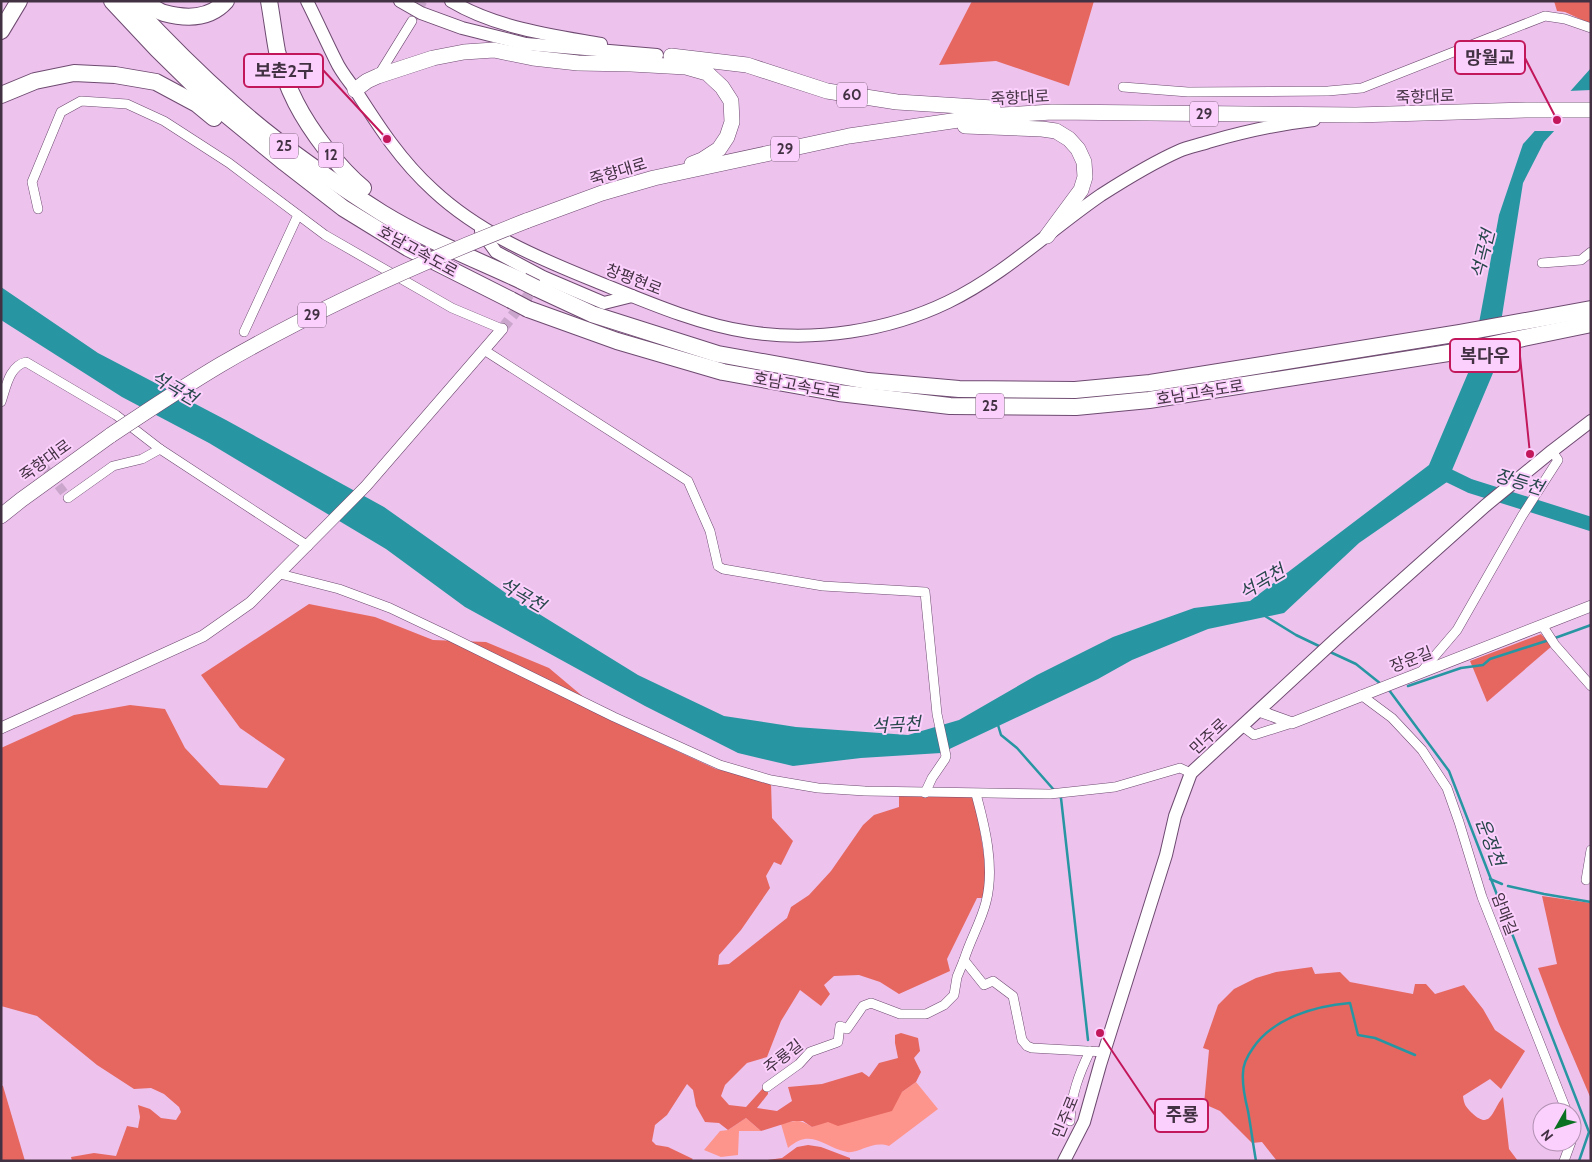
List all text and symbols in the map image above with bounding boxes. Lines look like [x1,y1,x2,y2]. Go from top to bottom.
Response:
callout: 망월교 [1455,41,1525,74]
text: 망월교 [1465,47,1515,69]
callout: 보촌2구 [244,54,323,87]
text: 보촌2구 [254,60,314,82]
road number: 60 [837,82,867,108]
street label: 죽향대로 [990,86,1050,109]
street label: 죽향대로 [1395,86,1455,107]
road number: 29 [1190,102,1218,126]
road number: 25 [270,134,298,158]
road number: 29 [771,136,799,162]
road number: 12 [318,142,344,168]
street label: 죽향대로 [587,154,649,189]
street label: 호남고속도로 [375,222,461,281]
water label: 석곡천 [1466,225,1500,281]
street label: 창평현로 [603,260,665,299]
road number: 29 [298,302,326,328]
callout: 복다우 [1450,339,1520,372]
text: 복다우 [1460,345,1510,367]
water label: 석곡천 [147,366,203,411]
street label: 호남고속도로 [752,368,842,403]
street label: 호남고속도로 [1155,376,1245,409]
road number: 25 [976,394,1004,418]
street label: 죽향대로 [16,435,75,485]
water label: 장등천 [1492,464,1548,500]
water label: 석곡천 [1235,559,1291,604]
water label: 석곡천 [495,573,551,618]
street label: 장운길 [1387,643,1435,676]
water label: 석곡천 [871,713,924,737]
street label: 민주로 [1186,714,1231,758]
water label: 운정천 [1471,815,1510,871]
street label: 암매길 [1488,890,1521,938]
street label: 주룡길 [760,1035,807,1077]
street label: 민주로 [1048,1093,1083,1141]
callout: 주룡 [1155,1099,1208,1132]
north arrow [1532,1102,1582,1152]
text: 주룡 [1165,1104,1199,1126]
text: N [1537,1126,1557,1145]

